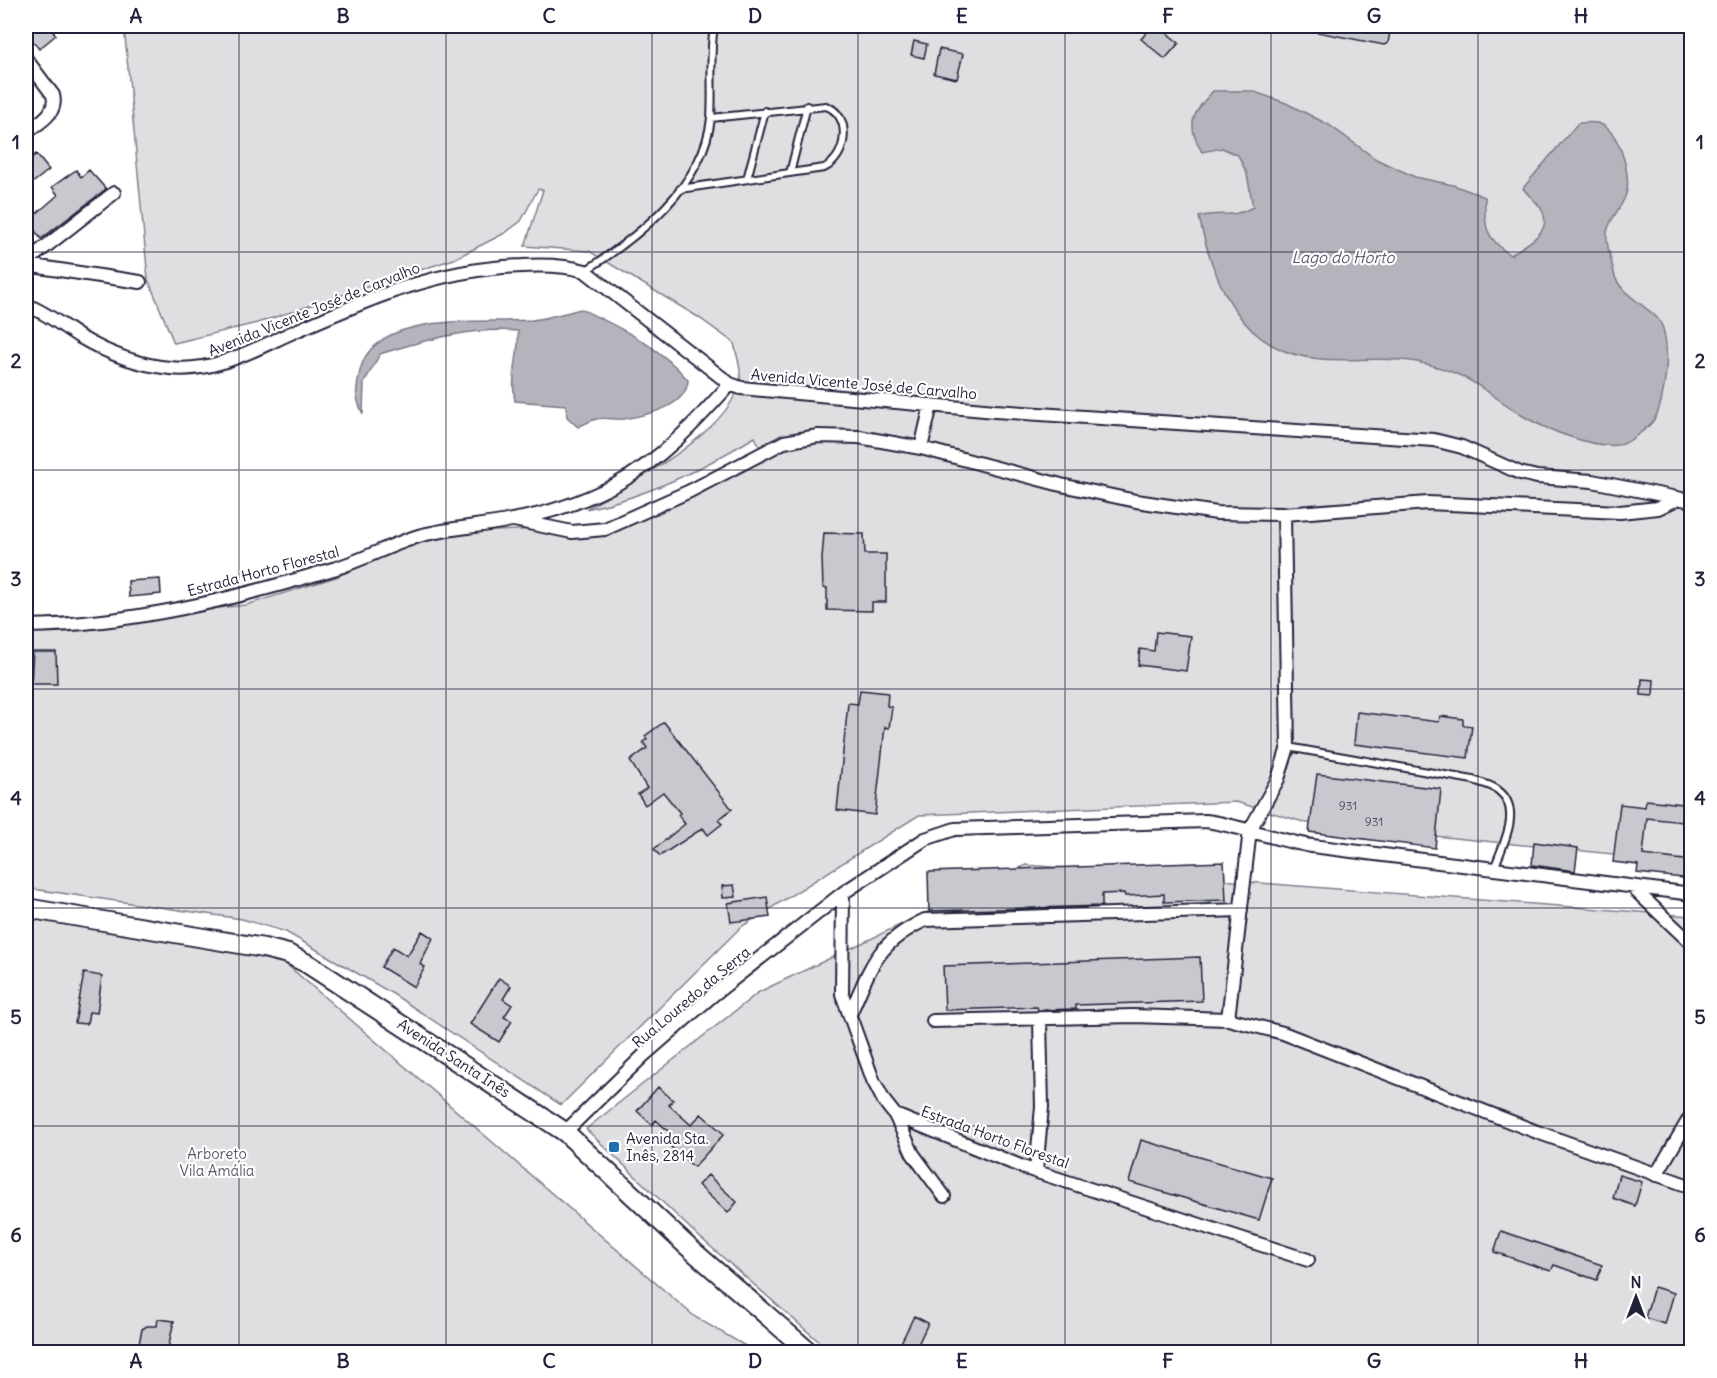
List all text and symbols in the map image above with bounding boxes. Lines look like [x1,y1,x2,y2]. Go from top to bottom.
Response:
text: A [130,3,143,28]
text: B [336,3,350,28]
text: C [542,3,556,28]
text: D [748,3,762,28]
text: E [956,3,968,28]
text: F [1162,3,1174,28]
text: G [1367,3,1381,28]
text: H [1574,3,1588,28]
text: 1 [12,129,20,154]
text: 1 [1696,129,1704,154]
water label: Lago do Horto [1292,247,1396,267]
street label: Avenida Vicente José de Carvalho [205,258,423,360]
text: 2 [11,348,22,373]
text: 2 [1695,348,1706,373]
street label: Avenida Vicente José de Carvalho [750,365,978,403]
street label: Estrada Horto Florestal [185,542,341,600]
text: 3 [10,566,22,591]
text: 3 [1694,566,1706,591]
text: 4 [10,785,22,810]
text: 4 [1694,785,1706,810]
house number: 931 [1339,798,1357,813]
house number: 931 [1365,814,1383,829]
street label: Rua Louredo da Serra [628,942,754,1052]
text: 5 [10,1004,22,1029]
text: 5 [1694,1004,1706,1029]
street label: Avenida Santa Inês [394,1014,514,1102]
street label: Estrada Horto Florestal [918,1101,1072,1173]
place label: Avenida Sta. Inês, 2814 [626,1129,709,1165]
marker: Avenida Sta. Inês, 2814 [607,1140,621,1154]
park label: Arboreto Vila Amália [180,1144,255,1180]
text: 6 [10,1222,22,1247]
text: 6 [1694,1222,1706,1247]
north arrow [1606,1267,1666,1327]
text: N [1630,1272,1642,1292]
text: A [130,1348,143,1373]
text: B [336,1348,350,1373]
text: C [542,1348,556,1373]
text: D [748,1348,762,1373]
text: E [956,1348,968,1373]
text: F [1162,1348,1174,1373]
text: G [1367,1348,1381,1373]
text: H [1574,1348,1588,1373]

